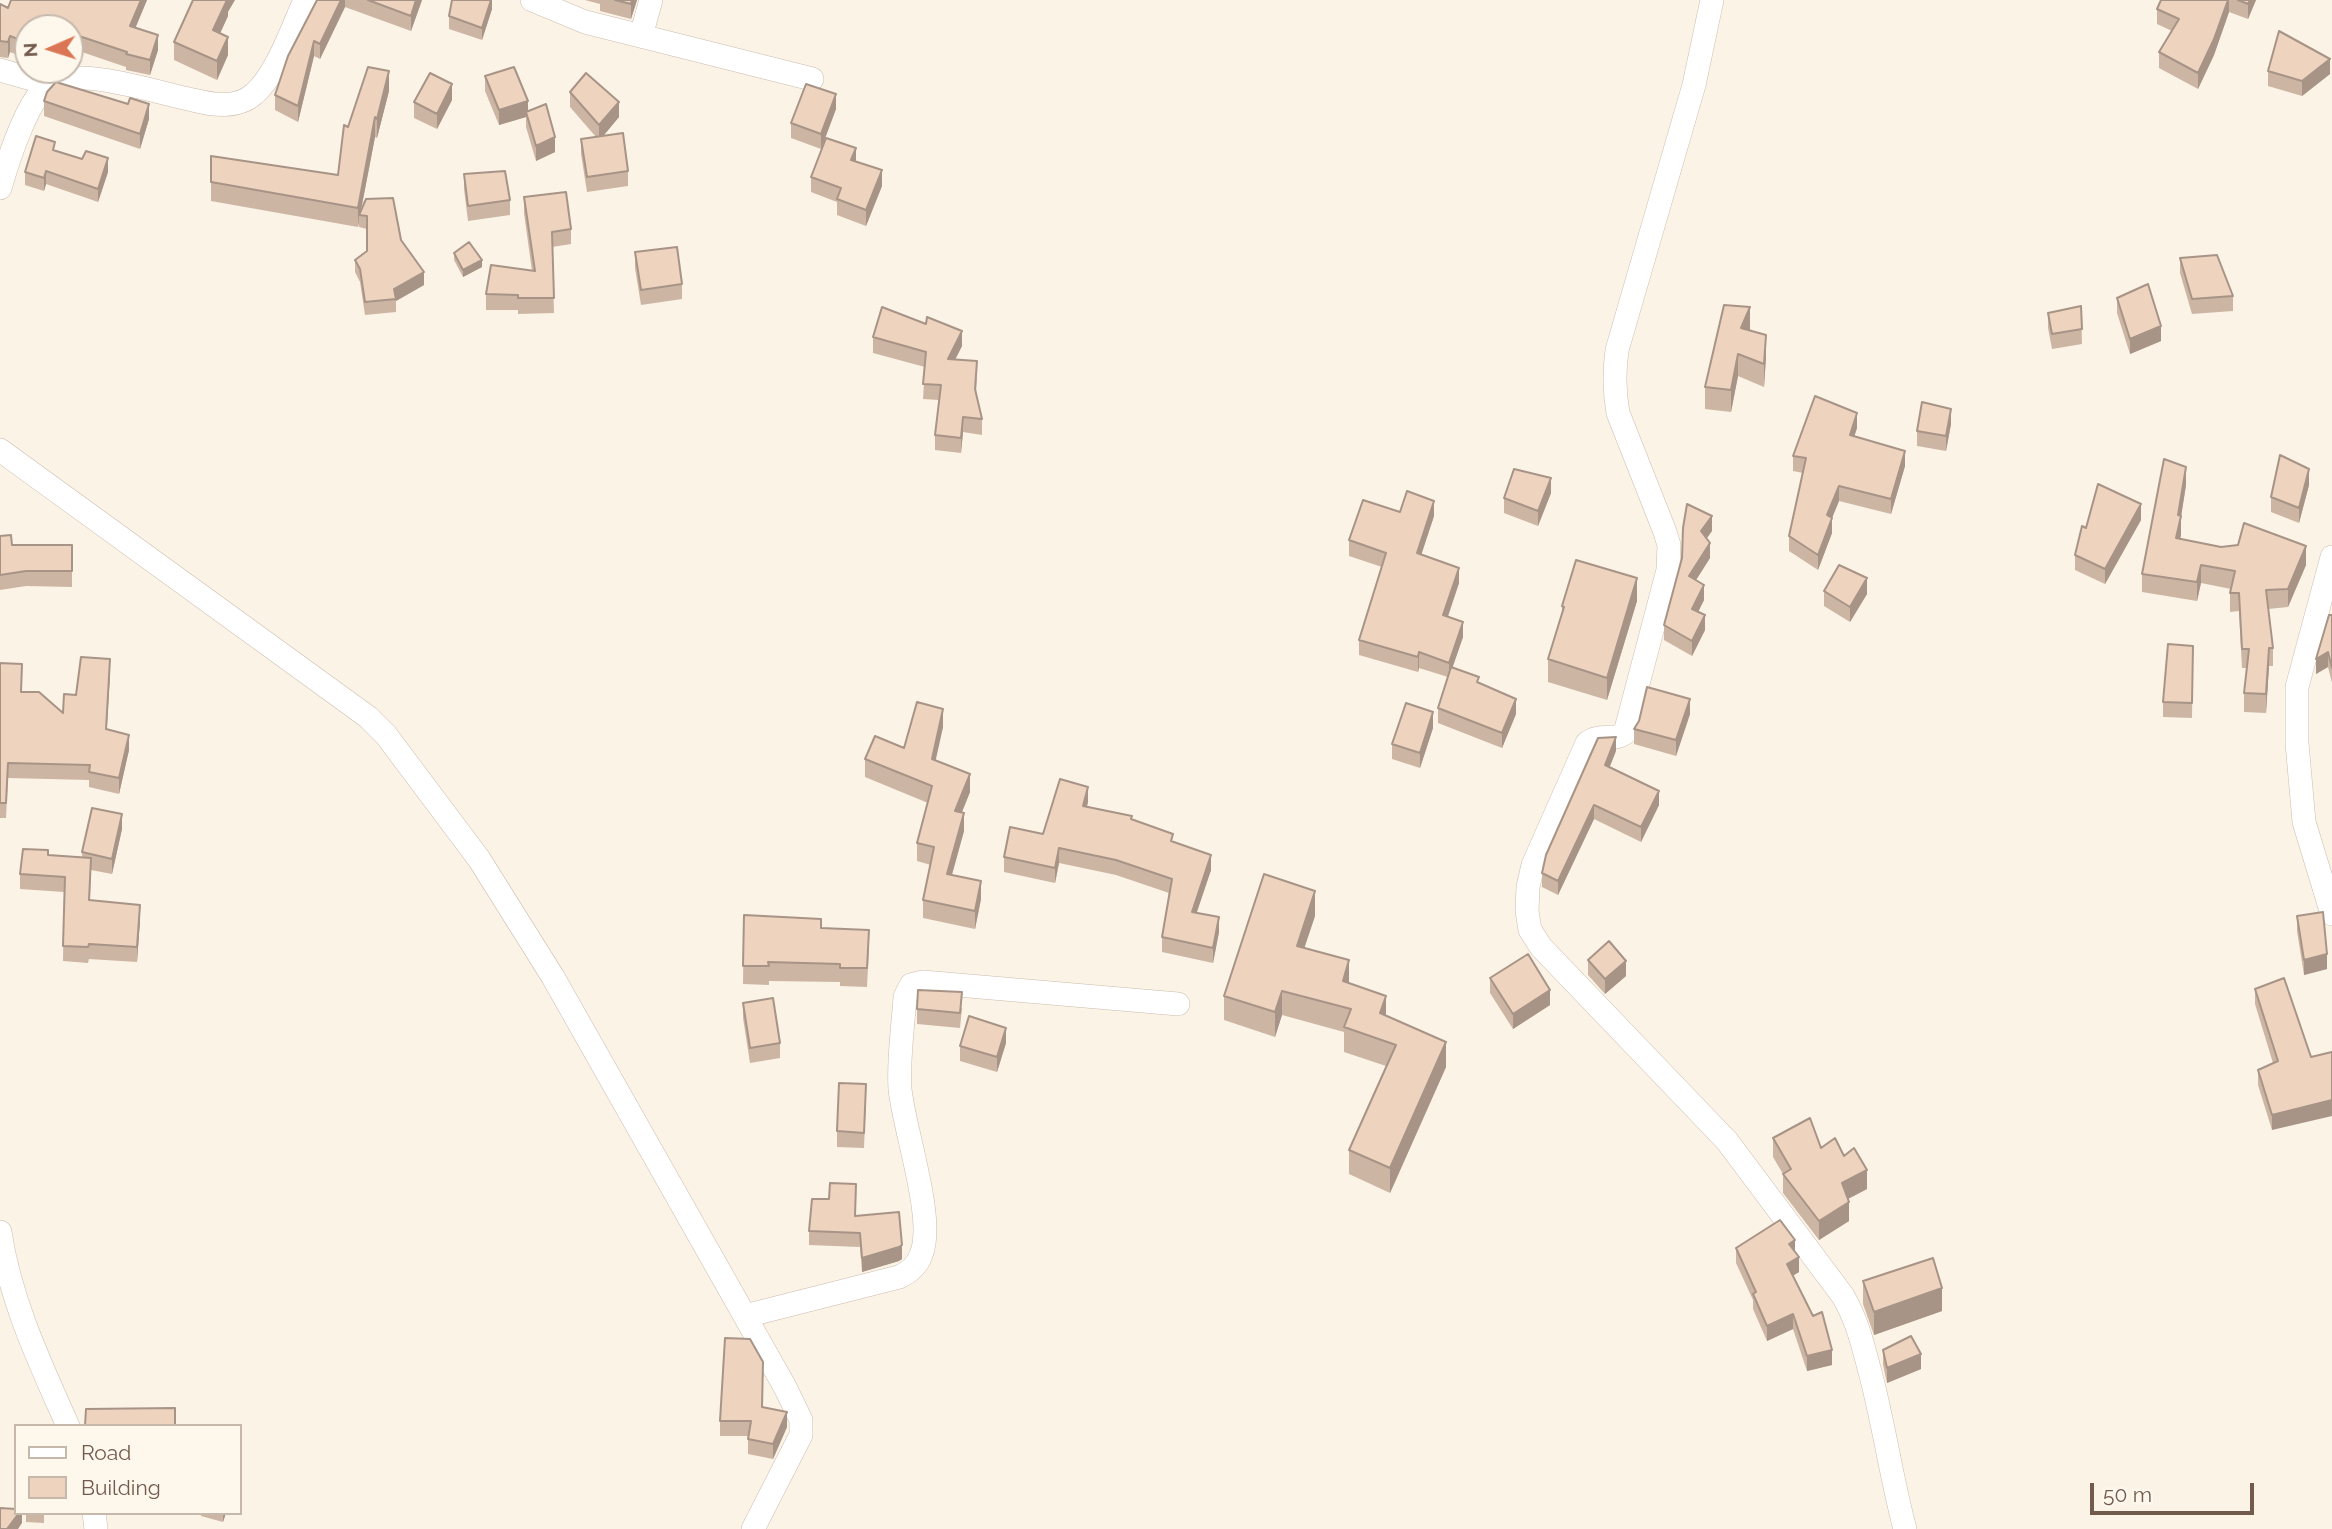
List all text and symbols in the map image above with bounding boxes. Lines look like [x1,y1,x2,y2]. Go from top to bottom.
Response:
north arrow [14,14,84,84]
text: N [19,42,41,58]
legend [14,1424,242,1515]
text: Road [81,1440,131,1465]
scale bar [2094,1470,2258,1514]
text: Building [81,1475,161,1500]
text: 50 m [2103,1482,2152,1507]

